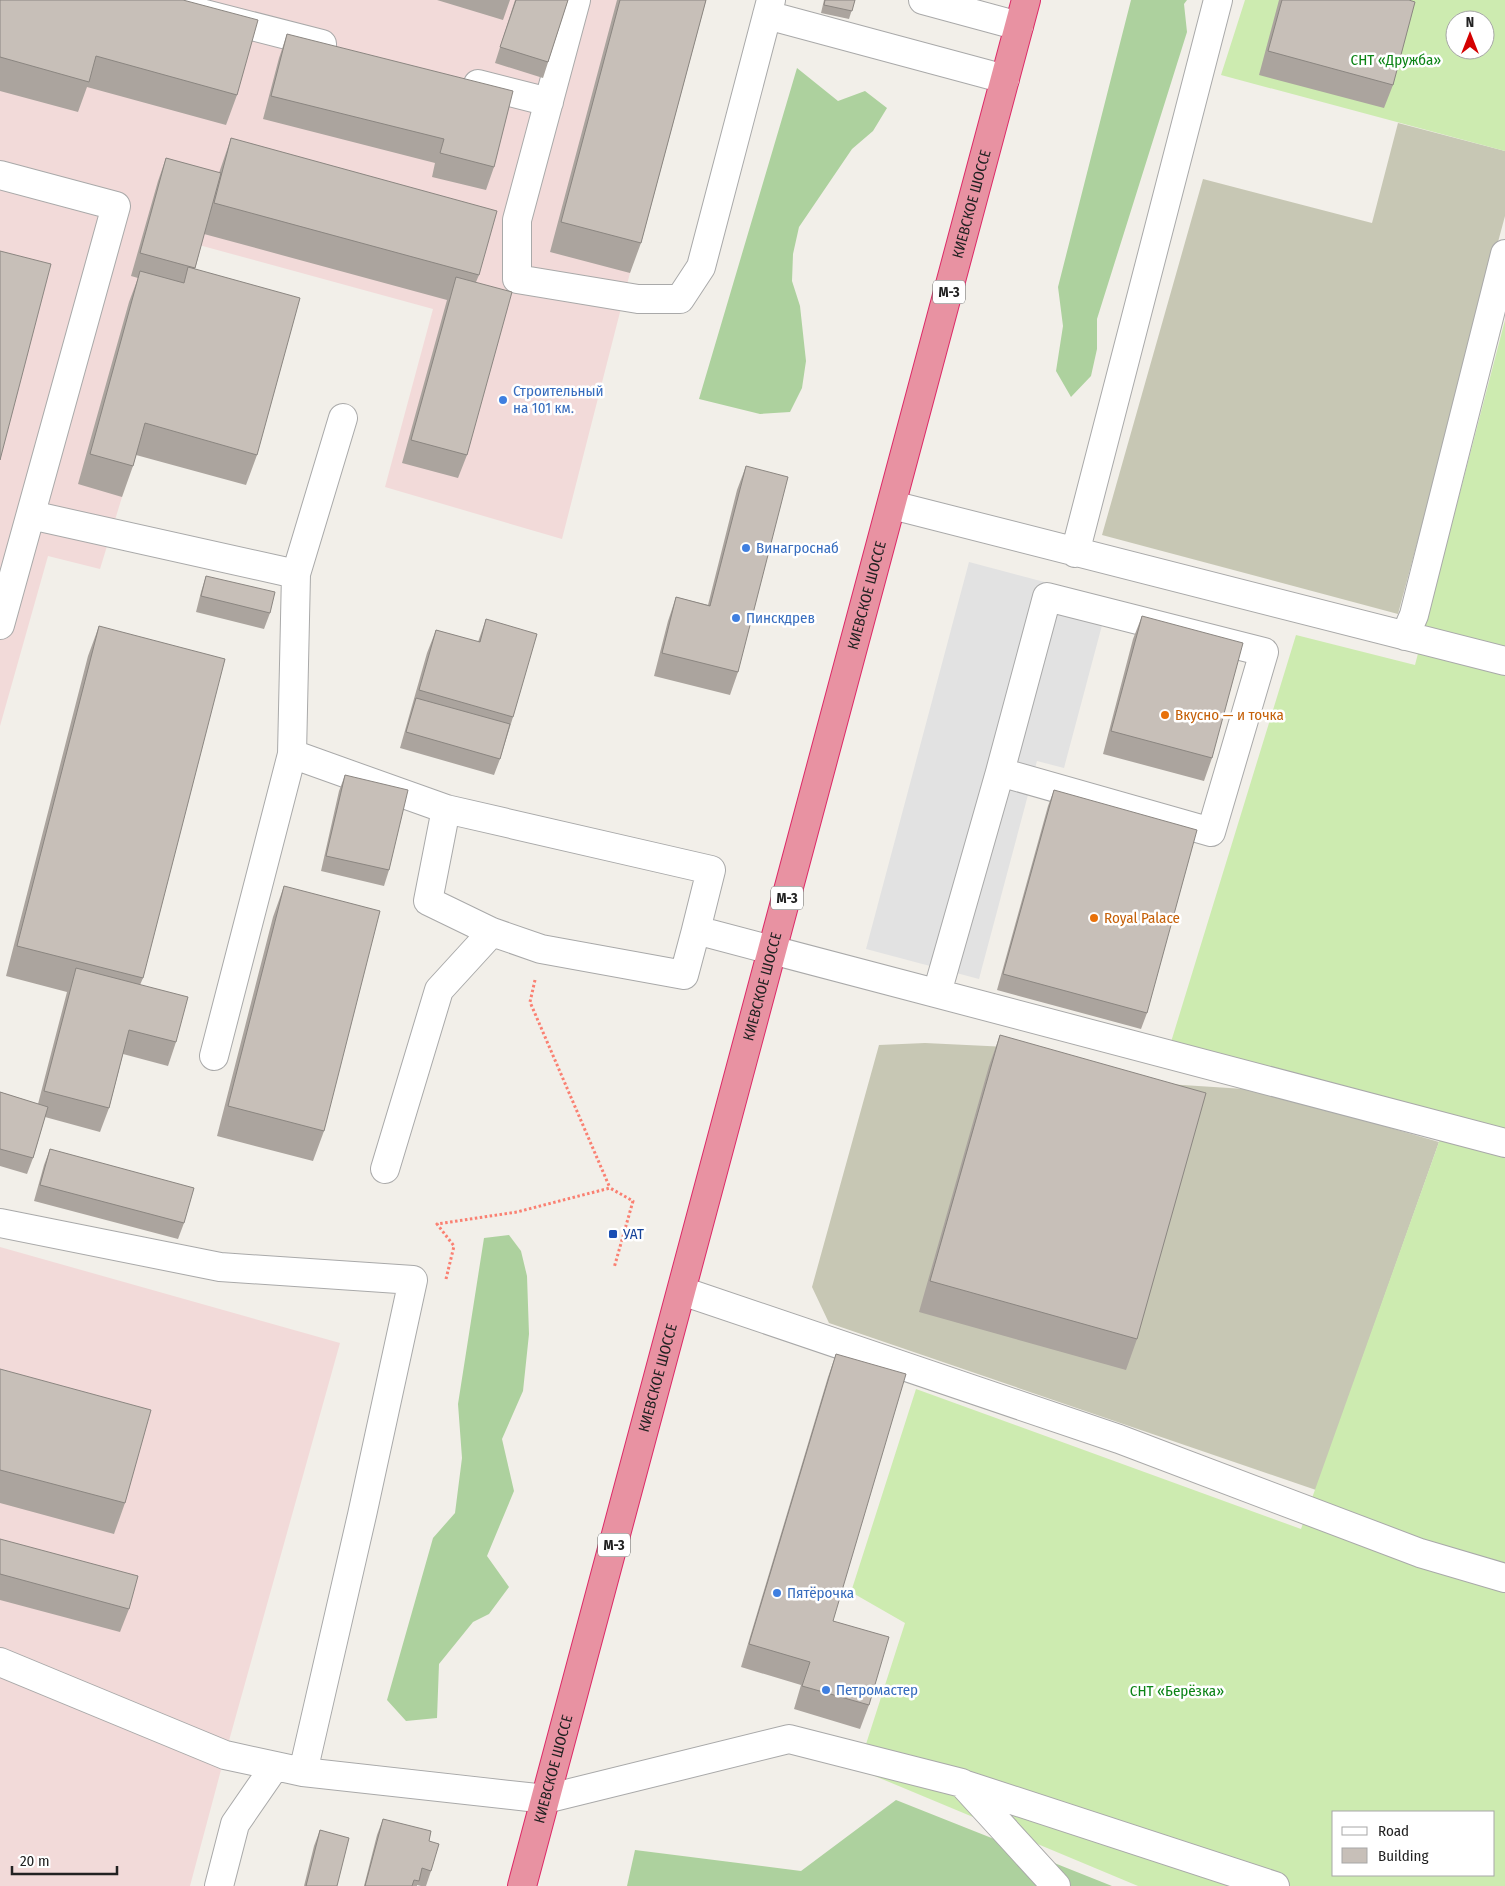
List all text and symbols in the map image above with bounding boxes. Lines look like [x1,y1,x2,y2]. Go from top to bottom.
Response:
north arrow [1445,10,1495,60]
text: N [1466,14,1474,31]
park label: СНТ «Дружба» [1351,51,1441,69]
street label: КИЕВСКОЕ ШОССЕ [948,148,995,260]
road number: М-3 [933,280,965,304]
place label: Строительный на 101 км. [513,382,604,417]
marker: Строительный на 101 км. [497,394,509,406]
place label: Винагроснаб [756,539,839,557]
street label: КИЕВСКОЕ ШОССЕ [844,539,890,652]
marker: Винагроснаб [740,542,752,554]
place label: Пинскдрев [746,609,815,627]
marker: Пинскдрев [730,612,742,624]
place label: Вкусно — и точка [1175,706,1284,724]
marker: Вкусно — и точка [1159,709,1171,721]
road number: М-3 [771,886,803,910]
place label: Royal Palace [1104,909,1180,927]
marker: Royal Palace [1088,912,1100,924]
street label: КИЕВСКОЕ ШОССЕ [739,930,785,1043]
place label: УАТ [622,1225,644,1243]
marker: УАТ [607,1228,619,1240]
street label: КИЕВСКОЕ ШОССЕ [635,1322,681,1434]
road number: М-3 [598,1534,630,1556]
place label: Пятёрочка [787,1584,854,1602]
marker: Пятёрочка [771,1587,783,1599]
place label: Петромастер [836,1681,918,1699]
park label: СНТ «Берёзка» [1130,1682,1224,1700]
marker: Петромастер [820,1684,832,1696]
street label: КИЕВСКОЕ ШОССЕ [530,1713,576,1825]
legend [1332,1811,1495,1876]
text: Road [1378,1822,1409,1840]
scale bar [12,1844,118,1876]
text: Building [1378,1847,1429,1865]
text: 20 m [20,1852,50,1870]

